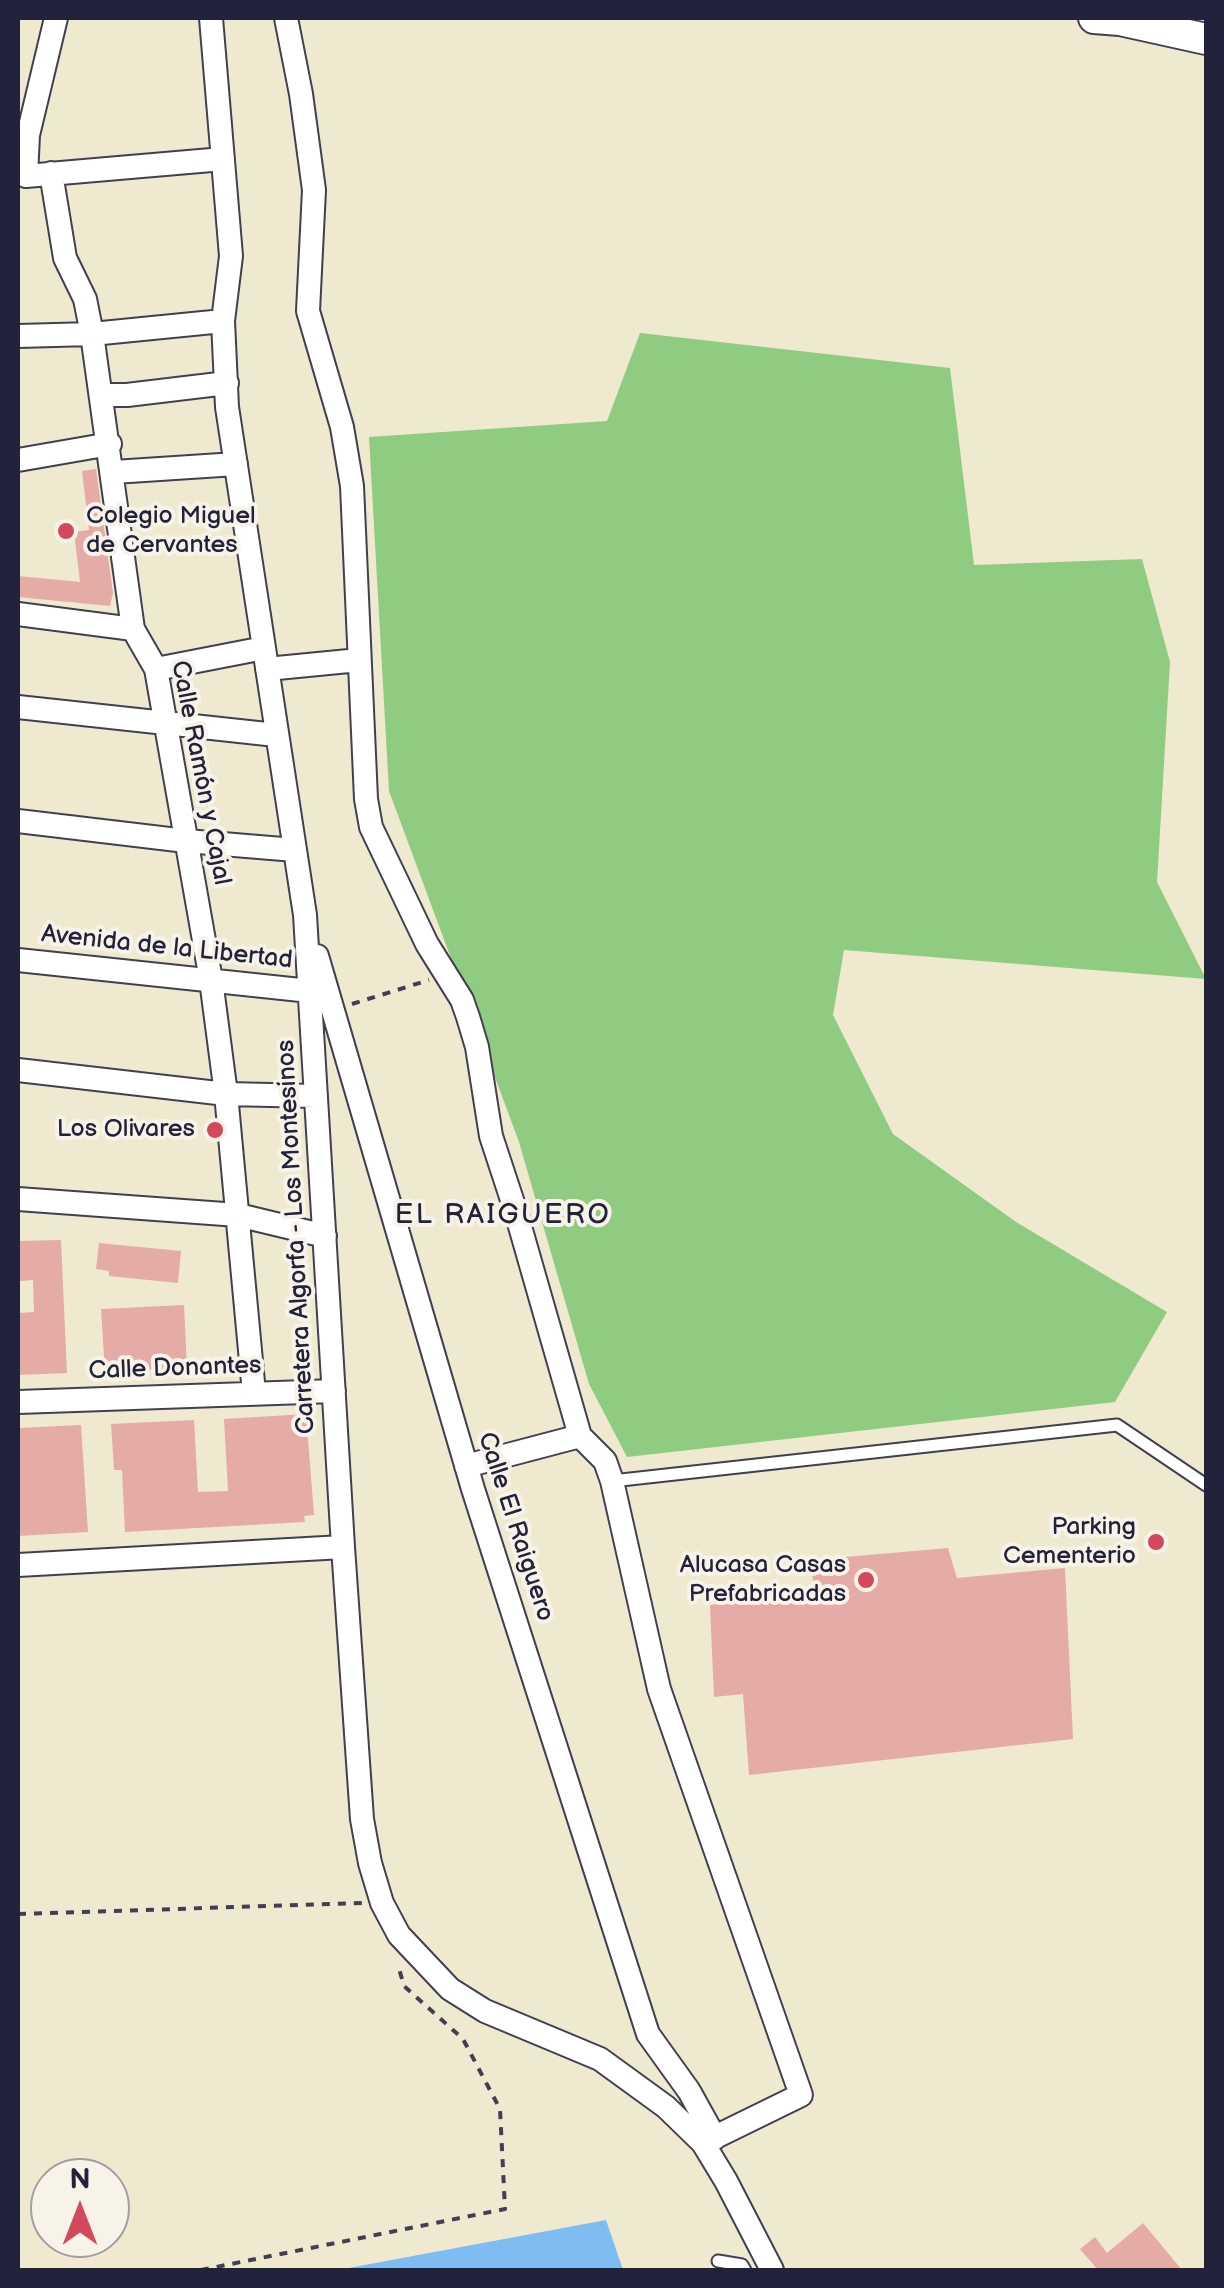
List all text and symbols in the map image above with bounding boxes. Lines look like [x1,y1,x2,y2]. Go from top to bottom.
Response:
place label: Colegio Miguel de Cervantes [86,502,256,561]
marker: Colegio Miguel de Cervantes [55,520,77,542]
street label: Calle Ramón y Cajal [164,658,236,888]
street label: Avenida de la Libertad [40,920,294,976]
street label: Carretera Algorfa - Los Montesinos [272,1039,322,1435]
place label: Los Olivares [57,1115,195,1145]
marker: Los Olivares [204,1119,226,1141]
district label: EL RAIGUERO [395,1199,611,1233]
street label: Calle Donantes [88,1351,262,1387]
street label: Calle El Raiguero [470,1429,560,1625]
place label: Parking Cementerio [1003,1513,1136,1572]
marker: Parking Cementerio [1145,1531,1167,1553]
place label: Alucasa Casas Prefabricadas [680,1551,846,1610]
marker: Alucasa Casas Prefabricadas [855,1569,877,1591]
north arrow [30,2158,130,2258]
text: N [69,2163,91,2196]

